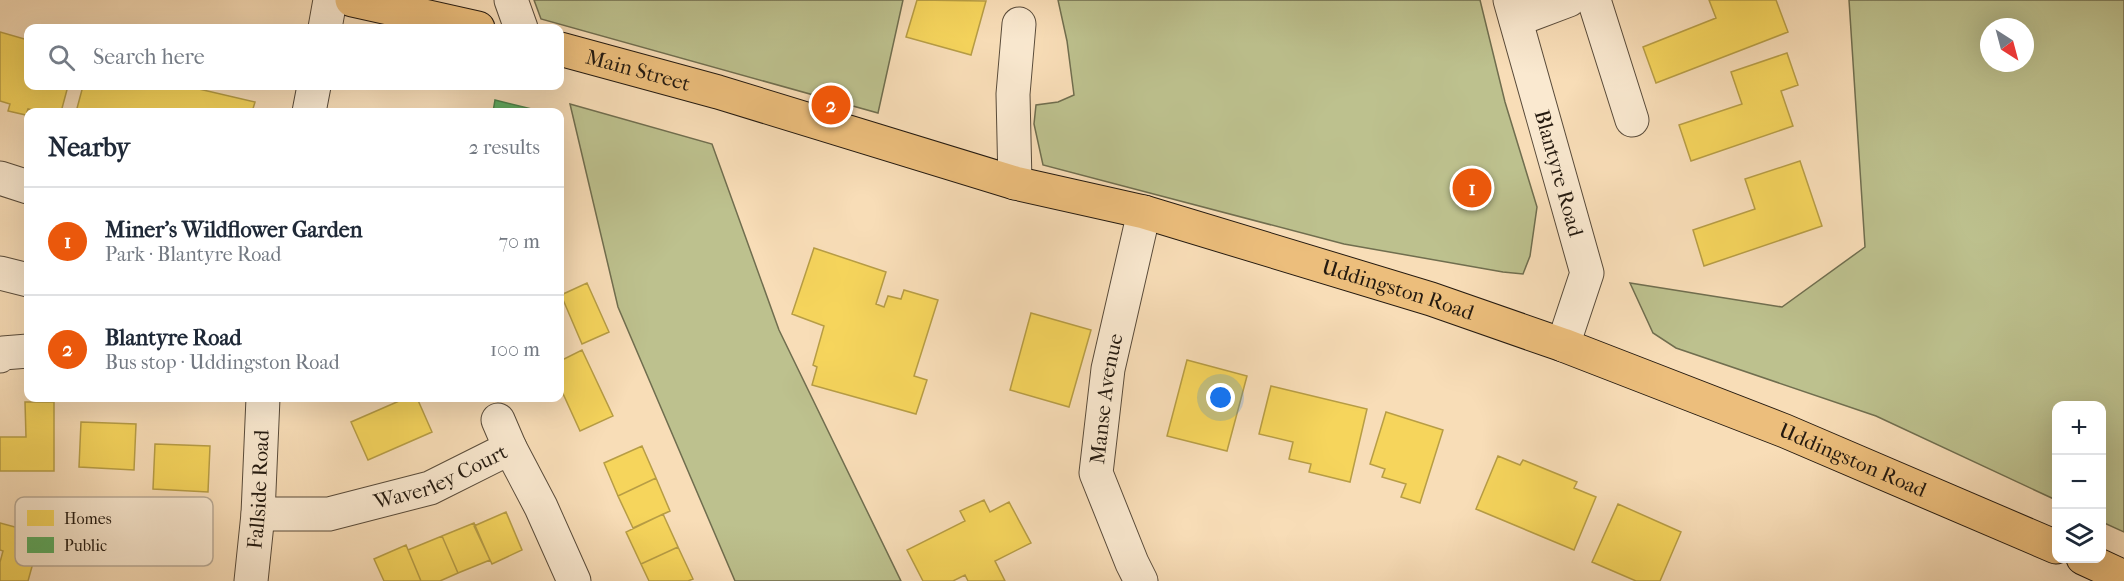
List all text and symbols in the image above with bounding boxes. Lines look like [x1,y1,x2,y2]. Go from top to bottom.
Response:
north arrow [1980,18,2034,72]
search box [24,24,564,90]
icon: search [45,41,78,74]
text: Search here [93,44,205,70]
street label: Main Street [583,45,694,96]
pin: 2 [812,82,850,128]
street label: Blantyre Road [1530,107,1588,240]
text: Nearby [48,132,130,163]
text: 2 results [469,136,540,159]
pin: 1 [1452,166,1492,210]
text: Miner's Wildflower Garden [105,217,362,243]
text: 1 [64,230,71,253]
text: 70 m [498,230,540,253]
text: Park · Blantyre Road [105,243,282,266]
street label: Uddingston Road [1319,255,1478,325]
text: Blantyre Road [105,325,242,351]
street label: Manse Avenue [1085,331,1128,465]
text: 2 [62,338,73,361]
text: 100 m [490,338,540,361]
text: Bus stop · Uddingston Road [105,351,340,374]
your location [1206,383,1235,412]
map controls [2052,401,2106,563]
button: + [2052,401,2106,455]
street label: Uddingston Road [1775,418,1931,502]
street label: Fallside Road [242,429,274,550]
street label: Waverley Court [370,439,512,514]
button: − [2052,455,2106,509]
legend [15,497,213,566]
text: Homes [64,509,112,528]
button: layers [2052,509,2106,563]
text: Public [64,536,107,555]

